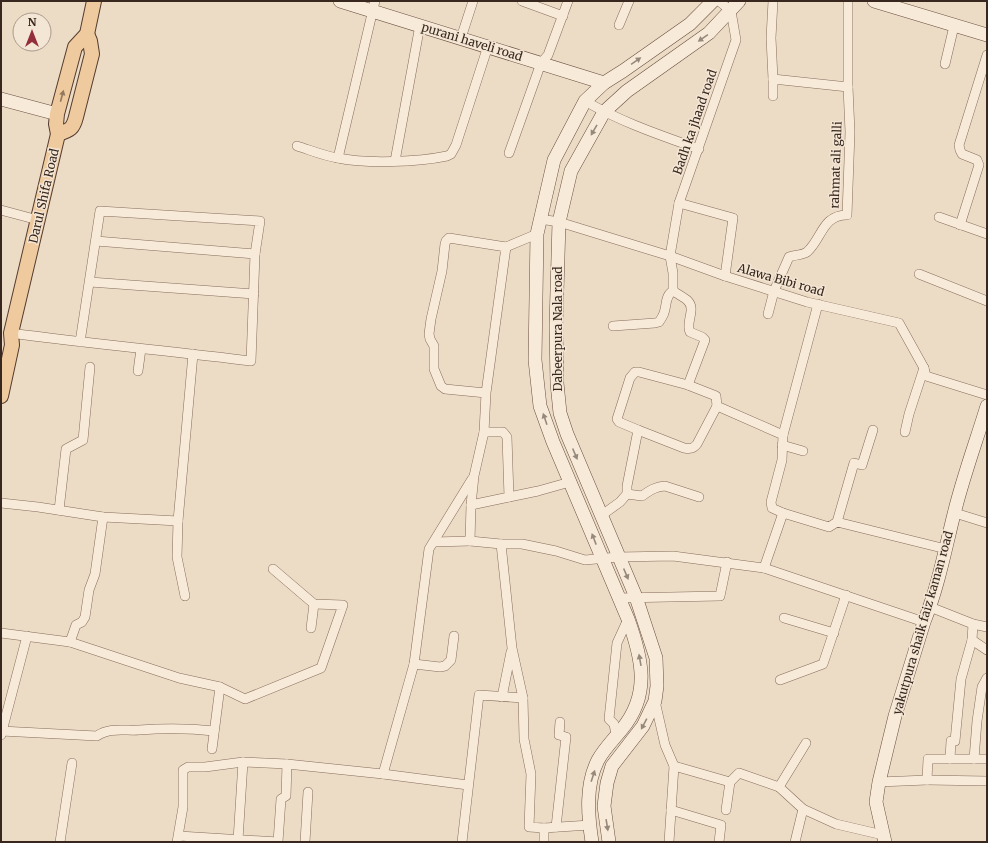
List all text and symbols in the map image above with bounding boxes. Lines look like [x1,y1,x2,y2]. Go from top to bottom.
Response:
north arrow [12,12,52,52]
text: N [28,15,37,29]
street label: purani haveli road [420,19,524,64]
one-way arrow [697,34,708,42]
one-way arrow [631,57,642,65]
street label: Badh ka jhaad road [669,67,720,176]
one-way arrow [59,90,65,103]
street label: rahmat ali galli [826,121,845,209]
one-way arrow [590,124,597,136]
street label: Darul Shifa Road [25,147,62,245]
street label: Alawa Bibi road [735,260,826,299]
street label: Dabeerpura Nala road [550,266,565,392]
one-way arrow [541,412,547,424]
one-way arrow [572,449,578,460]
street label: yakutpura shaik faiz kaman road [889,529,956,716]
one-way arrow [591,532,597,544]
one-way arrow [622,568,629,580]
one-way arrow [637,654,643,666]
one-way arrow [640,718,647,730]
one-way arrow [590,769,596,781]
one-way arrow [604,819,610,831]

